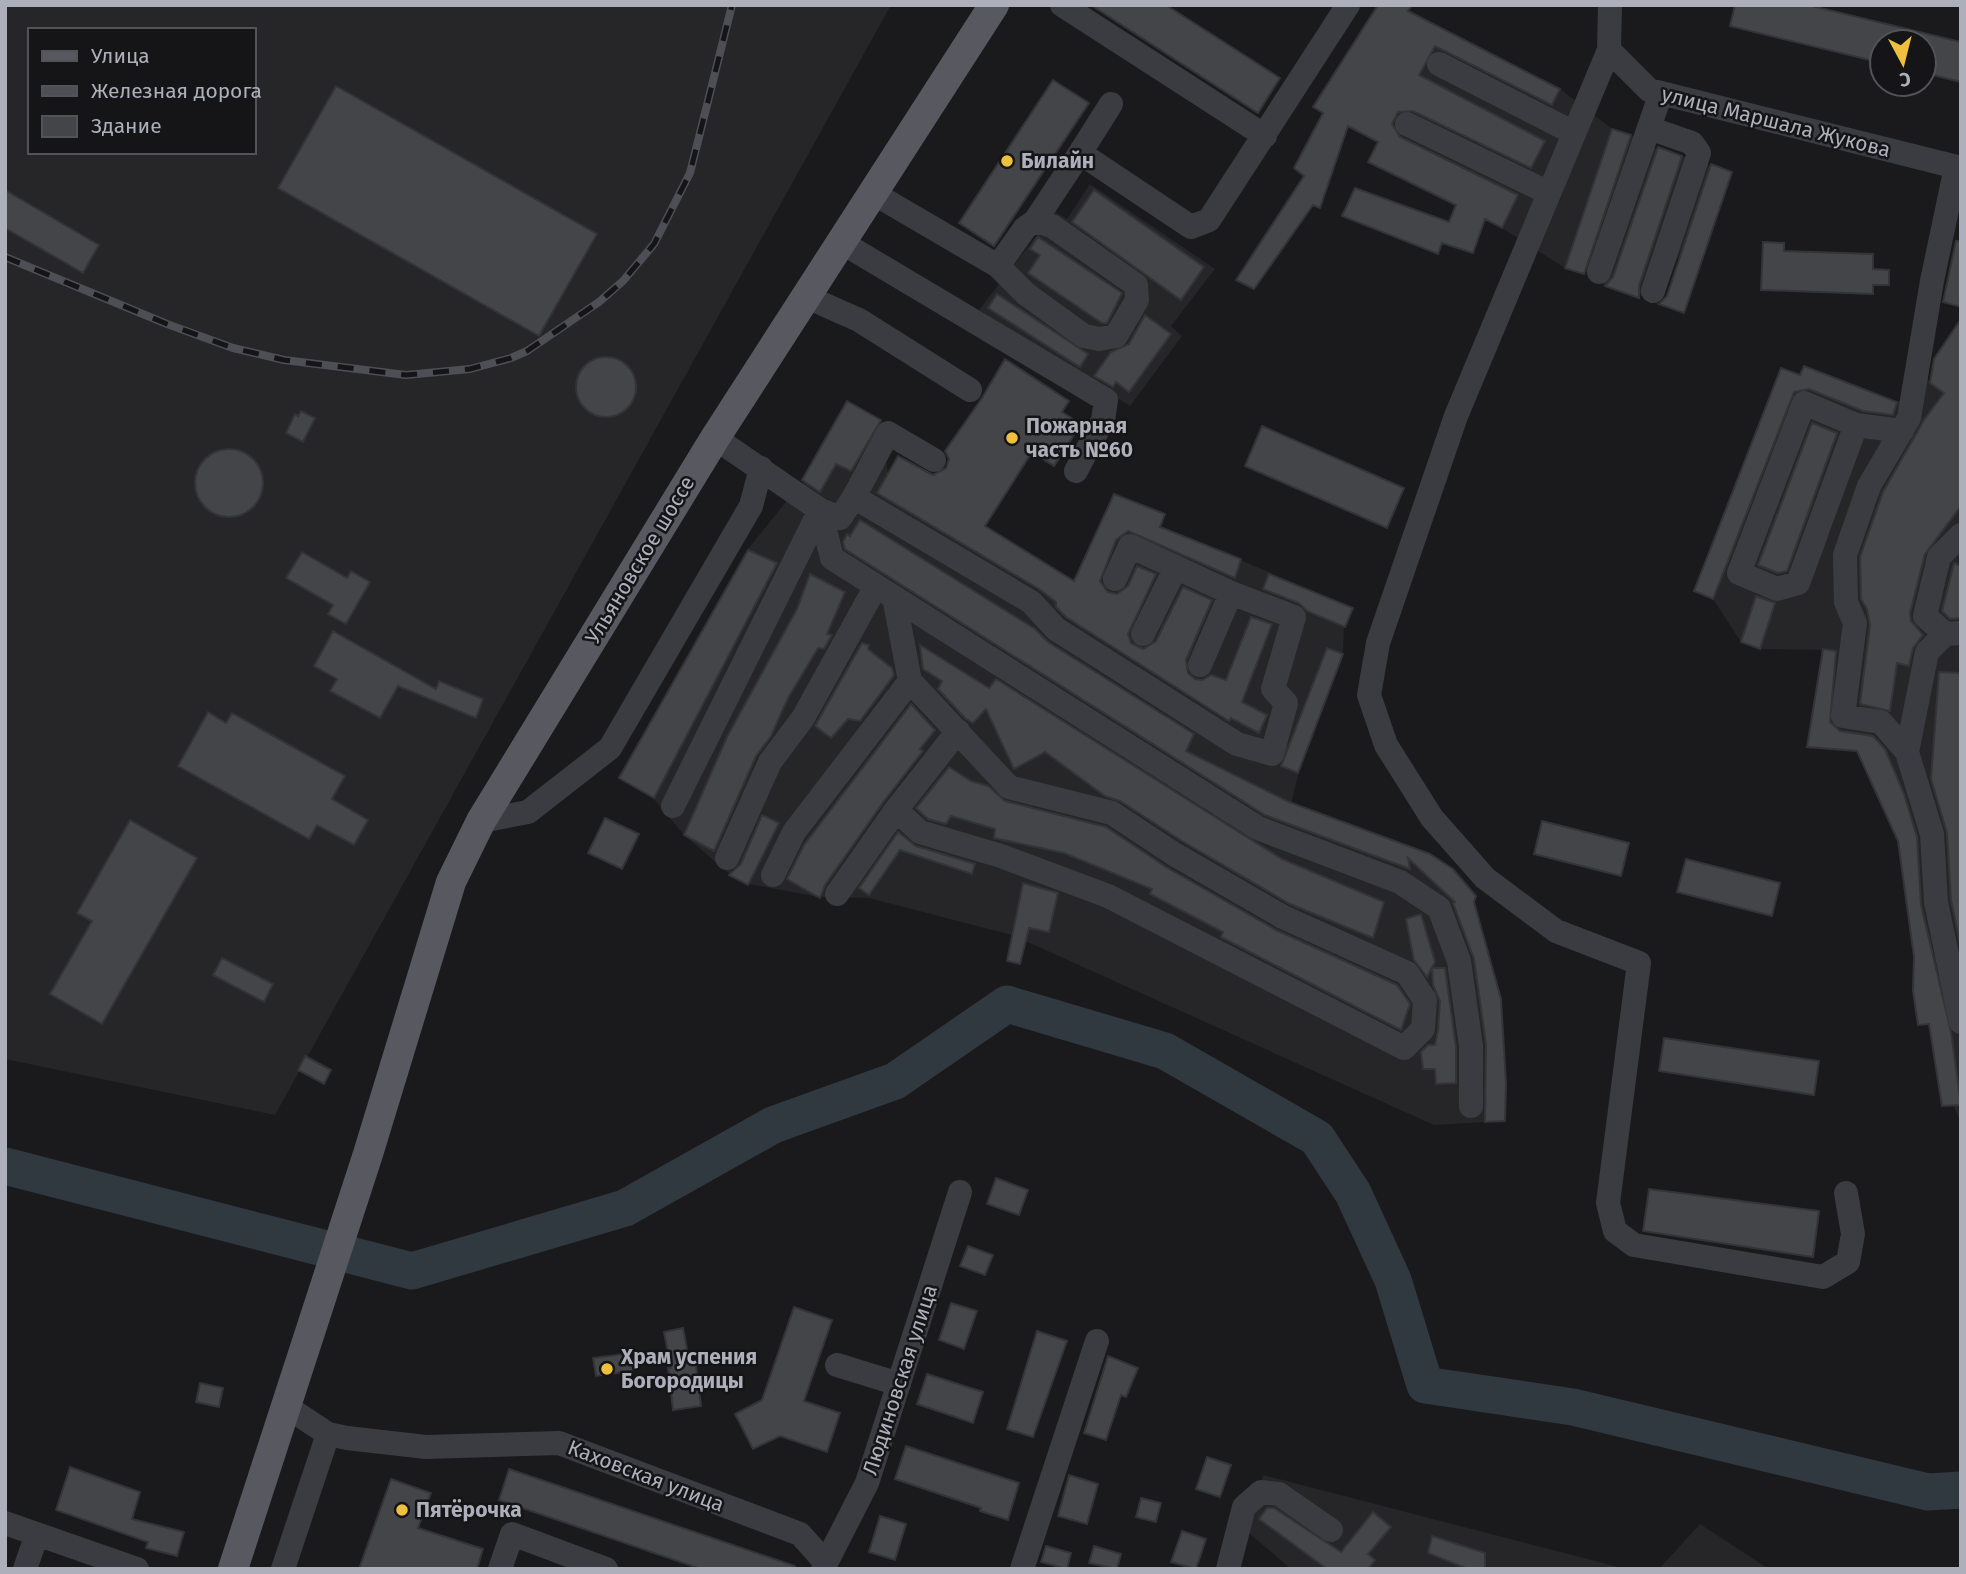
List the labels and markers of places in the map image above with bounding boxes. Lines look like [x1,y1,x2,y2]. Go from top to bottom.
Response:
place label: Билайн [1021,148,1094,174]
marker: Билайн [999,153,1015,169]
place label: Пожарная часть №60 [1026,413,1133,463]
marker: Пожарная часть №60 [1004,430,1020,446]
place label: Храм успения Богородицы [620,1344,757,1394]
marker: Храм успения Богородицы [599,1361,615,1377]
place label: Пятёрочка [416,1497,522,1523]
marker: Пятёрочка [394,1502,410,1518]

